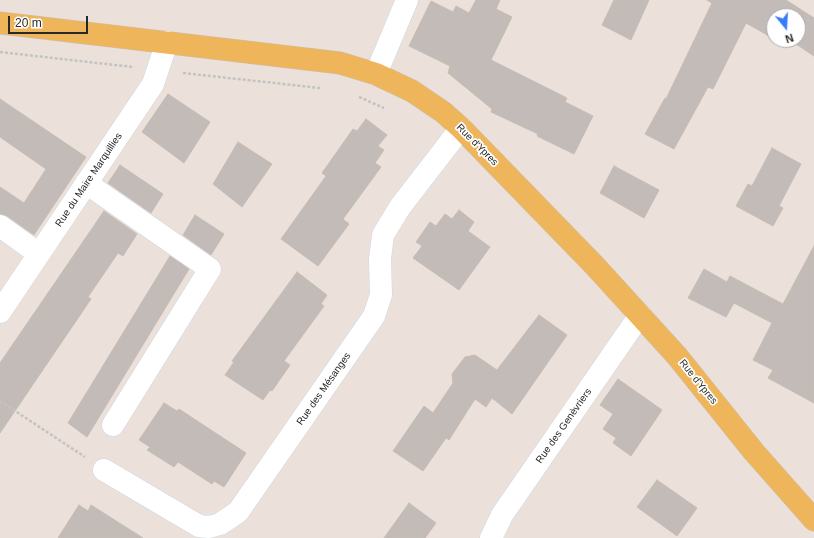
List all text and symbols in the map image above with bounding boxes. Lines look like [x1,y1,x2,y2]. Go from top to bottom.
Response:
scale bar [10,8,90,34]
north arrow [766,8,806,48]
text: 20 m [15,16,42,30]
text: N [784,32,795,45]
street label: Rue d'Ypres [454,122,500,168]
street label: Rue du Maire Marquillies [53,131,125,229]
street label: Rue des Mésanges [294,350,354,428]
street label: Rue d'Ypres [676,357,720,407]
street label: Rue des Genèvriers [534,386,594,466]

